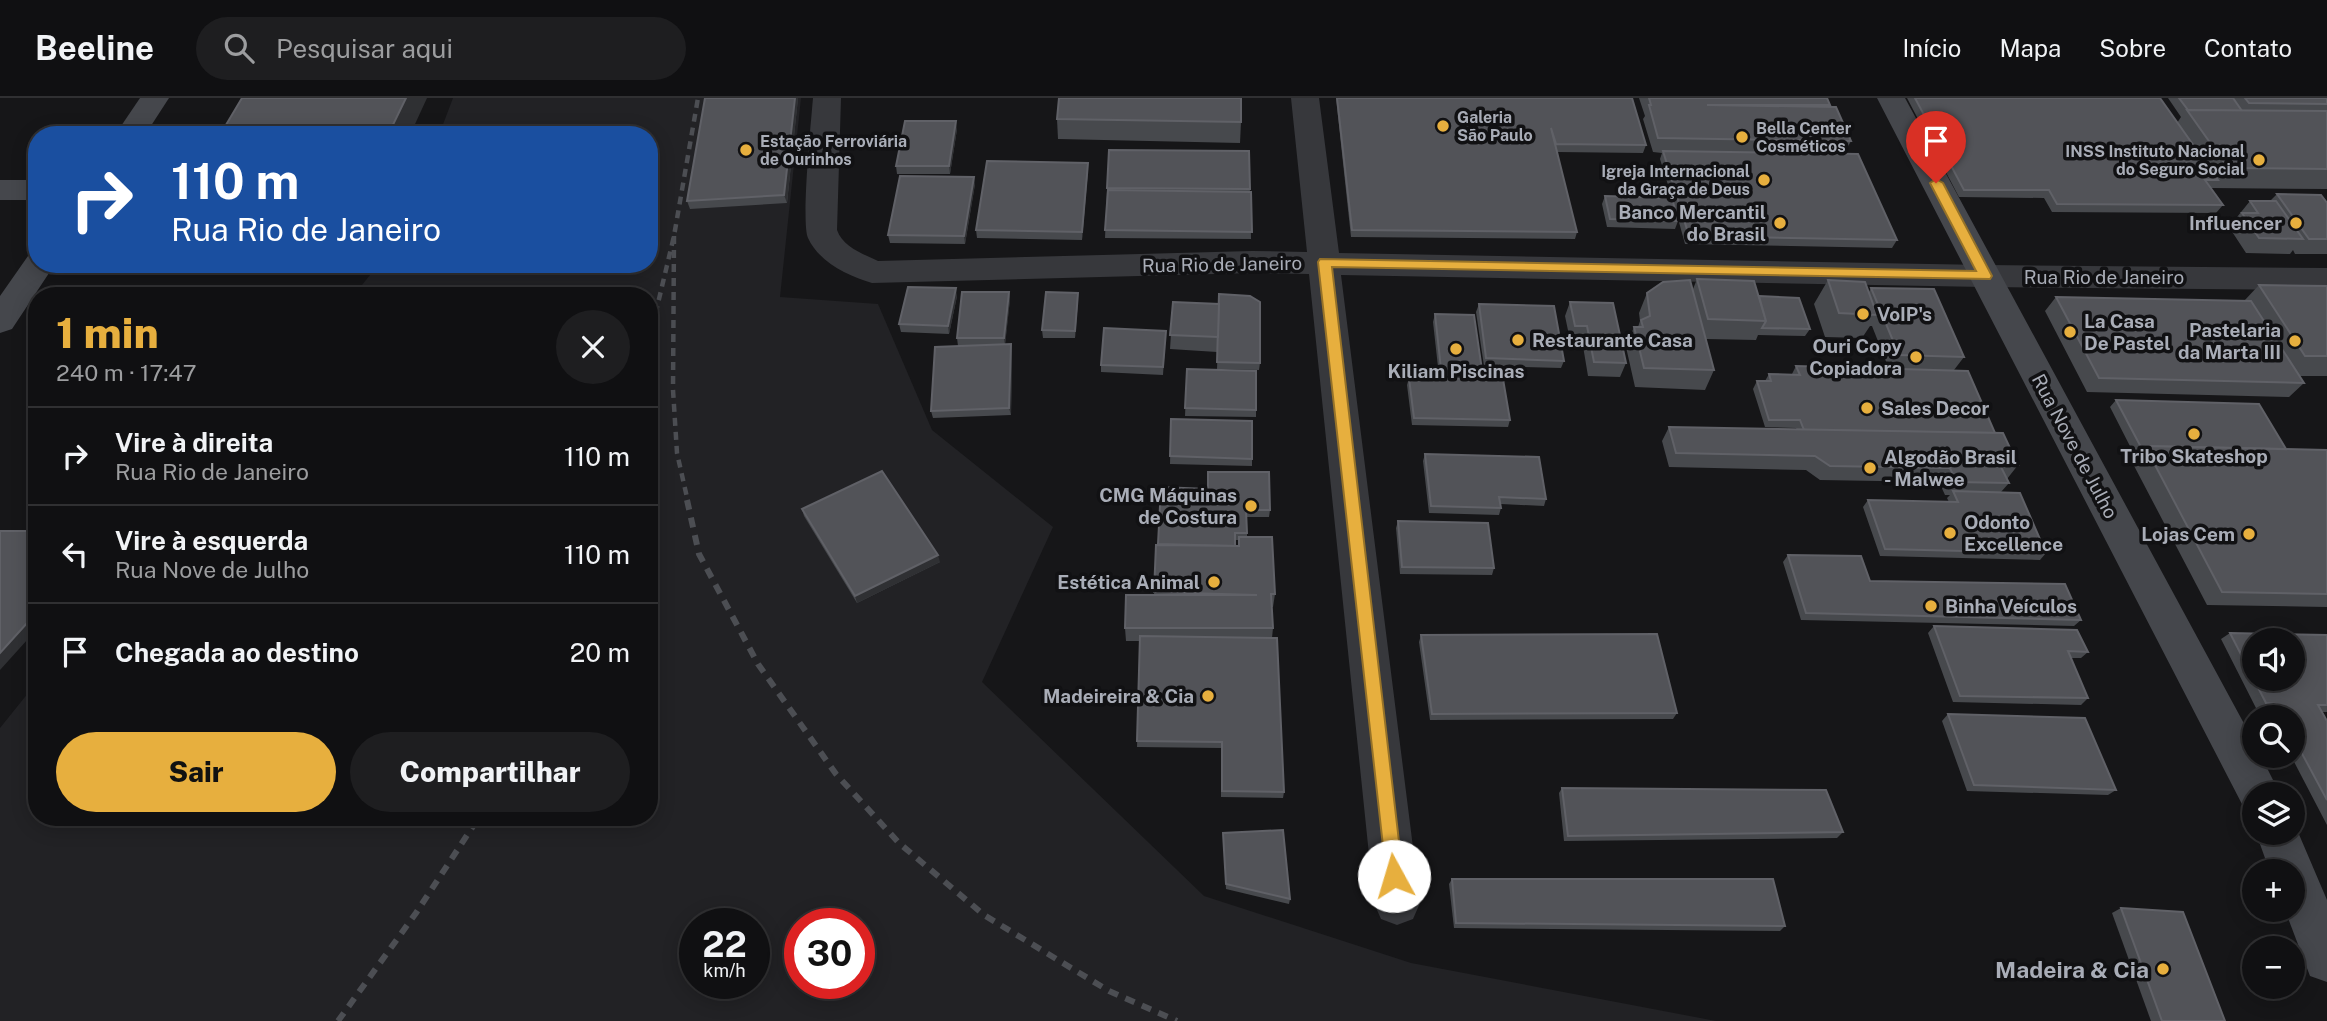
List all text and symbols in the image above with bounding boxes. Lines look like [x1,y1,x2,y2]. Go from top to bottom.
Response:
search box [196,17,686,80]
text: Beeline [35,29,154,67]
icon: search [220,29,258,67]
text: Pesquisar aqui [276,33,453,64]
text: Início [1903,34,1961,62]
text: Mapa [1999,34,2061,62]
text: Sobre [2099,34,2166,62]
text: Contato [2204,34,2292,62]
place label: Galeria São Paulo [1457,108,1533,145]
pin [1906,111,1966,183]
marker: Galeria São Paulo [1435,118,1451,134]
place label: Bella Center Cosméticos [1756,119,1852,156]
icon: arrive [1917,122,1955,160]
marker: Bella Center Cosméticos [1734,129,1750,145]
place label: Estação Ferroviária de Ourinhos [760,132,907,169]
marker: Estação Ferroviária de Ourinhos [738,142,754,158]
place label: INSS Instituto Nacional do Seguro Social [2065,142,2245,179]
text: 110 m [171,152,299,210]
marker: INSS Instituto Nacional do Seguro Social [2251,152,2267,168]
icon: right [56,154,147,245]
place label: Igreja Internacional da Graça de Deus [1601,162,1750,199]
marker: Igreja Internacional da Graça de Deus [1756,172,1772,188]
place label: Banco Mercantil do Brasil [1618,201,1766,245]
text: Rua Rio de Janeiro [171,211,441,248]
place label: Influencer [2189,212,2282,234]
marker: Banco Mercantil do Brasil [1772,215,1788,231]
marker: Influencer [2288,215,2304,231]
street label: Rua Rio de Janeiro [1142,252,1302,276]
street label: Rua Rio de Janeiro [2024,266,2184,288]
place label: VoIP's [1877,303,1932,325]
marker: VoIP's [1855,306,1871,322]
text: 1 min [56,308,159,357]
button: close [556,310,630,384]
place label: La Casa De Pastel [2084,310,2170,354]
place label: Pastelaria da Marta III [2178,319,2281,363]
marker: La Casa De Pastel [2062,324,2078,340]
place label: Restaurante Casa [1532,329,1693,351]
marker: Restaurante Casa [1510,332,1526,348]
marker: Pastelaria da Marta III [2287,333,2303,349]
place label: Ouri Copy Copiadora [1809,335,1902,379]
marker: Kiliam Piscinas [1448,341,1464,357]
marker: Ouri Copy Copiadora [1908,349,1924,365]
text: 240 m · 17:47 [56,359,197,386]
place label: Kiliam Piscinas [1388,360,1524,382]
street label: Rua Nove de Julho [2028,370,2122,522]
place label: Sales Decor [1881,397,1989,419]
marker: Sales Decor [1859,400,1875,416]
marker: Tribo Skateshop [2186,426,2202,442]
text: Vire à direita [115,427,273,458]
icon: right [56,437,94,475]
text: 110 m [564,441,630,472]
place label: Tribo Skateshop [2120,445,2268,467]
place label: Algodão Brasil - Malwee [1884,446,2017,490]
text: Rua Rio de Janeiro [115,458,309,485]
marker: Algodão Brasil - Malwee [1862,460,1878,476]
place label: CMG Máquinas de Costura [1099,484,1237,528]
marker: CMG Máquinas de Costura [1243,498,1259,514]
place label: Odonto Excellence [1964,511,2063,555]
place label: Lojas Cem [2141,523,2235,545]
text: Vire à esquerda [115,525,308,556]
marker: Odonto Excellence [1942,525,1958,541]
marker: Lojas Cem [2241,526,2257,542]
icon: left [56,535,94,573]
text: 110 m [564,539,630,570]
text: Rua Nove de Julho [115,556,309,583]
place label: Estética Animal [1057,571,1200,593]
marker: Estética Animal [1206,574,1222,590]
place label: Binha Veículos [1945,595,2077,617]
marker: Binha Veículos [1923,598,1939,614]
map controls [2242,628,2305,999]
button: sound [2242,628,2305,691]
icon: arrive [56,633,94,671]
text: Chegada ao destino [115,637,359,668]
text: 20 m [570,637,630,668]
place label: Madeireira & Cia [1043,685,1194,707]
marker: Madeireira & Cia [1200,688,1216,704]
button: search [2242,705,2305,768]
button: Sair [56,732,336,812]
button: Compartilhar [350,732,630,812]
button: layers [2242,782,2305,845]
position arrow [1357,839,1431,913]
button: + [2242,859,2305,922]
speed limit sign: 30 [784,908,875,999]
text: 22 [702,924,747,965]
button: − [2242,936,2305,999]
place label: Madeira & Cia [1995,956,2149,983]
text: km/h [703,960,746,981]
marker: Madeira & Cia [2155,961,2171,977]

